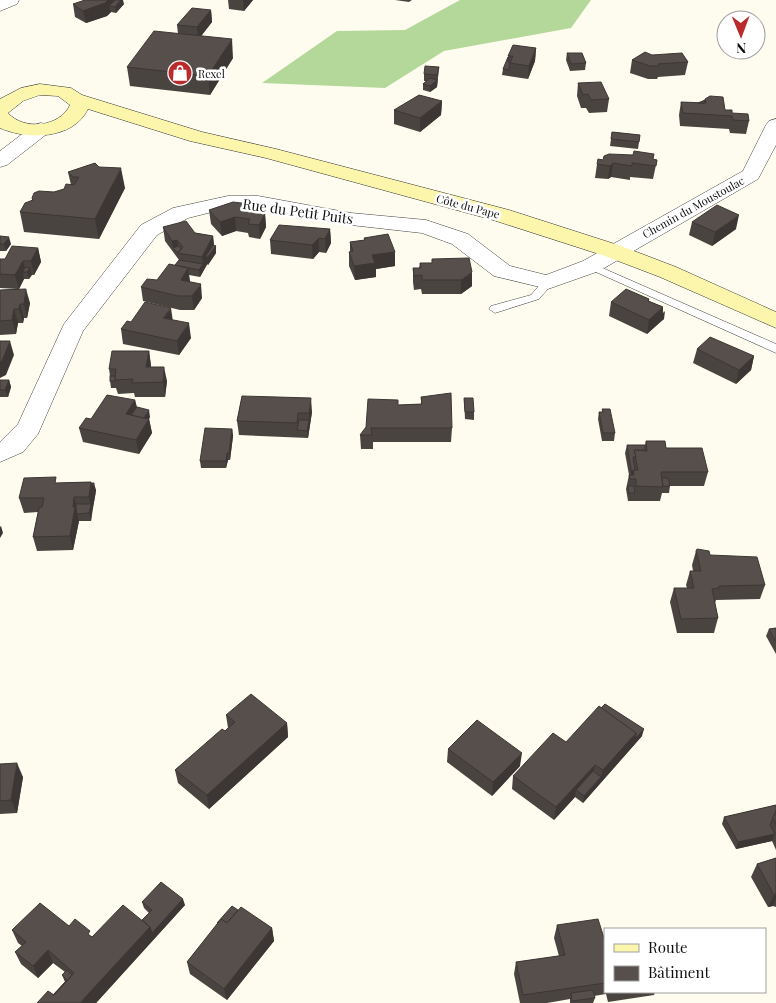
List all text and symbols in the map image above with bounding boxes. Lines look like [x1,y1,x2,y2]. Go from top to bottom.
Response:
north arrow [716,10,766,60]
text: N [736,39,746,58]
shop icon: Rexel [167,60,193,86]
place label: Rexel [198,66,225,81]
street label: Chemin du Moustoulac [639,173,747,241]
street label: Côte du Pape [435,190,502,222]
street label: Rue du Petit Puits [241,194,355,228]
legend [604,928,766,993]
text: Route [648,937,688,957]
text: Bâtiment [648,962,710,982]

